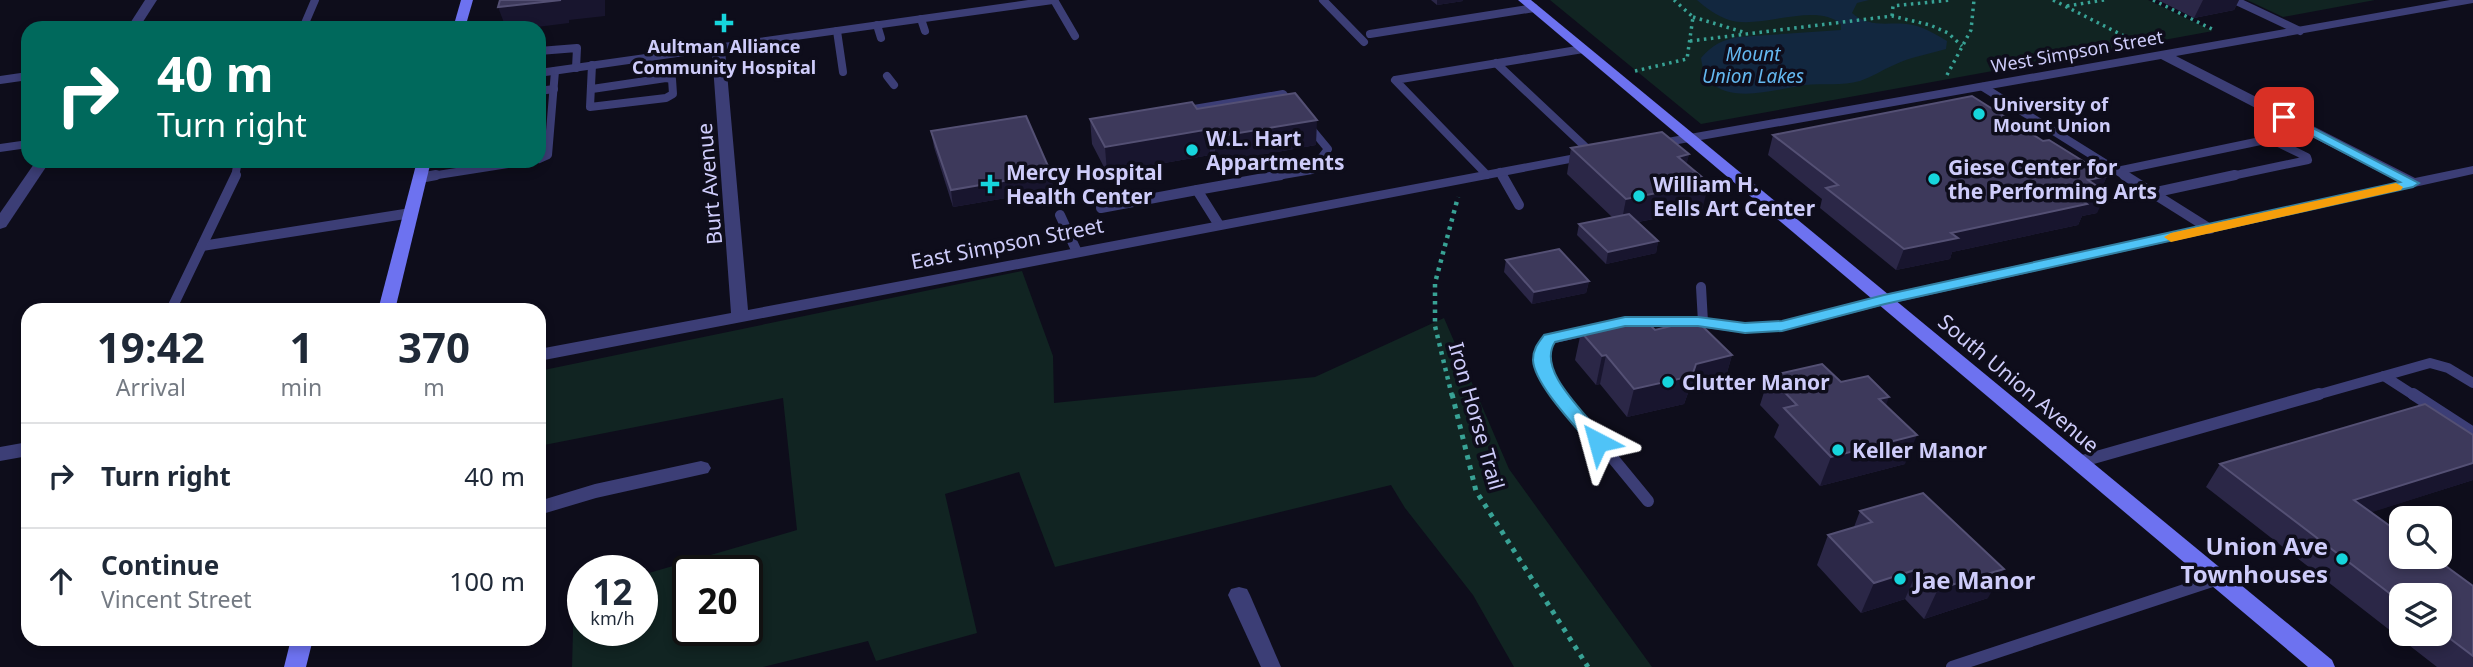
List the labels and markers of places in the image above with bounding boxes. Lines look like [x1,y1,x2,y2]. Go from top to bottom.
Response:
marker: Aultman Alliance Community Hospital [714,13,734,33]
place label: Aultman Alliance Community Hospital [632,34,816,79]
pin [2254,87,2314,147]
place label: University of Mount Union [1993,92,2111,137]
marker: University of Mount Union [1971,106,1987,122]
place label: W.L. Hart Appartments [1206,124,1344,176]
marker: W.L. Hart Appartments [1184,142,1200,158]
place label: Giese Center for the Performing Arts [1948,153,2157,205]
place label: Mercy Hospital Health Center [1006,158,1163,210]
place label: William H. Eells Art Center [1653,170,1816,222]
marker: Giese Center for the Performing Arts [1926,171,1942,187]
marker: Mercy Hospital Health Center [980,174,1000,194]
marker: William H. Eells Art Center [1631,188,1647,204]
place label: Clutter Manor [1682,368,1830,396]
marker: Clutter Manor [1660,374,1676,390]
place label: Keller Manor [1852,436,1988,464]
marker: Keller Manor [1830,442,1846,458]
place label: Union Ave Townhouses [2181,529,2328,590]
marker: Union Ave Townhouses [2334,551,2350,567]
place label: Jae Manor [1912,563,2035,596]
marker: Jae Manor [1892,571,1908,587]

